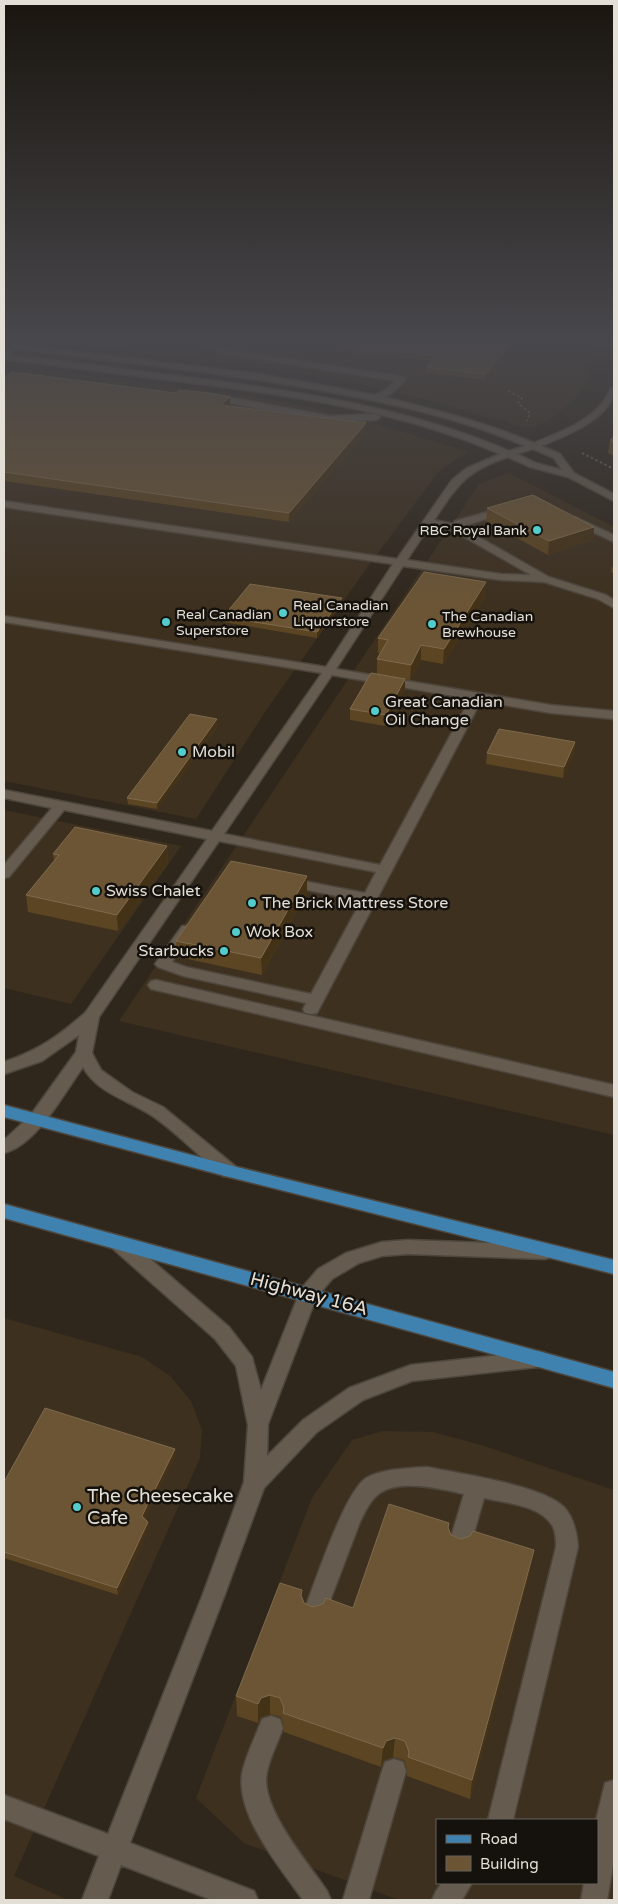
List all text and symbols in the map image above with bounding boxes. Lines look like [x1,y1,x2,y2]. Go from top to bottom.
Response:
place label: RBC Royal Bank [419,522,527,539]
marker: RBC Royal Bank [531,524,543,536]
place label: Real Canadian Liquorstore [293,597,389,630]
place label: Real Canadian Superstore [176,606,272,639]
marker: Real Canadian Liquorstore [277,607,289,619]
place label: The Canadian Brewhouse [442,608,533,641]
marker: Real Canadian Superstore [160,616,172,628]
marker: The Canadian Brewhouse [426,618,438,630]
place label: Great Canadian Oil Change [385,692,503,730]
marker: Great Canadian Oil Change [369,705,381,717]
place label: Mobil [192,742,235,762]
marker: Mobil [176,746,188,758]
place label: Swiss Chalet [106,881,201,901]
marker: Swiss Chalet [90,885,102,897]
place label: The Brick Mattress Store [262,893,448,913]
marker: The Brick Mattress Store [246,897,258,909]
place label: Wok Box [246,922,313,942]
marker: Wok Box [230,926,242,938]
place label: Starbucks [139,941,214,961]
marker: Starbucks [218,945,230,957]
street label: Highway 16A [248,1268,370,1320]
place label: The Cheesecake Cafe [87,1485,234,1529]
marker: The Cheesecake Cafe [71,1501,83,1513]
legend [436,1819,598,1884]
text: Road [480,1830,518,1848]
text: Building [480,1855,539,1873]

